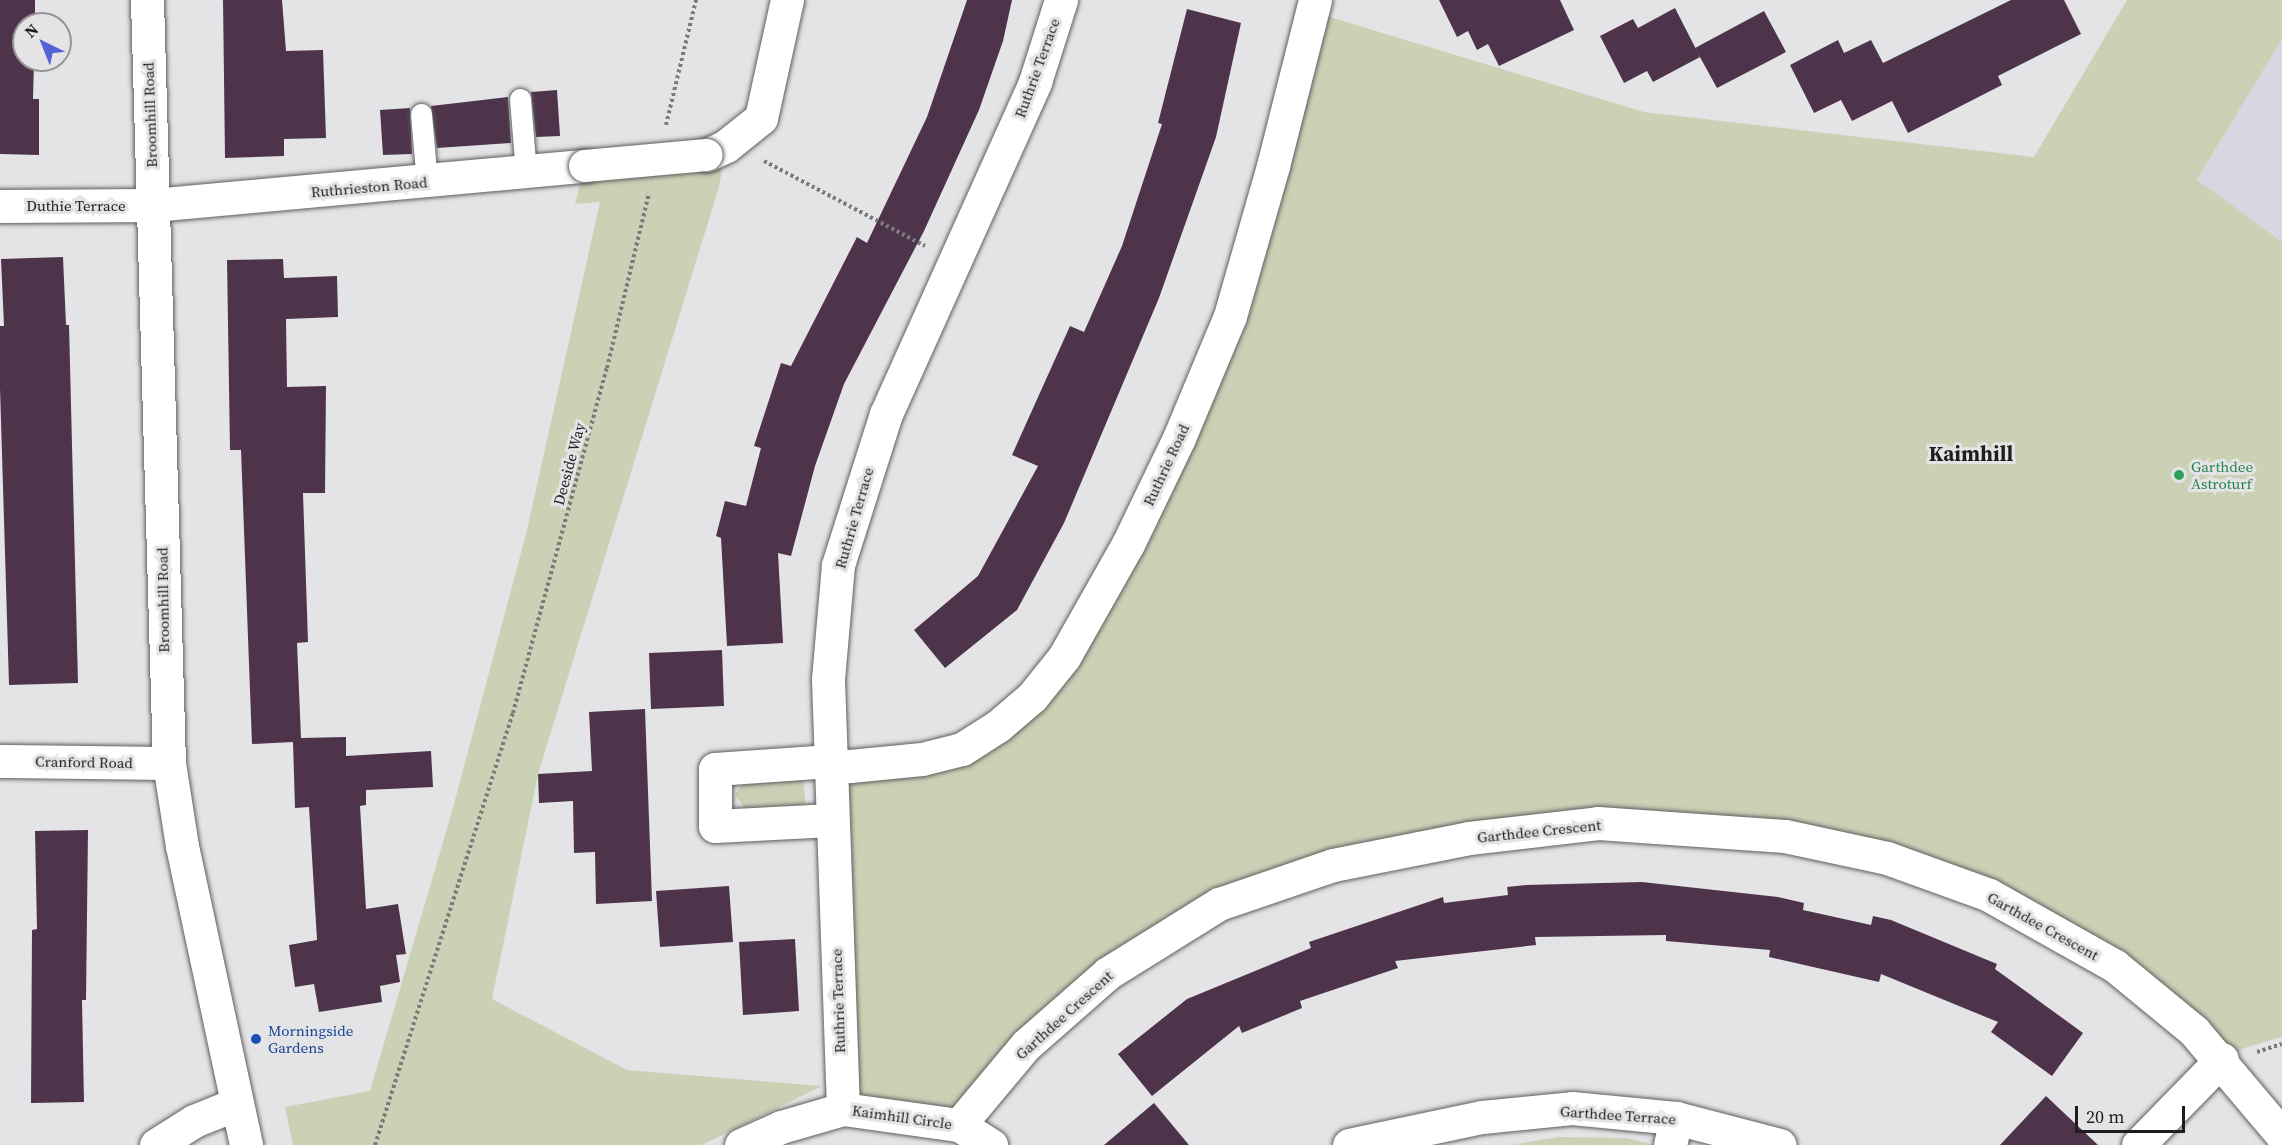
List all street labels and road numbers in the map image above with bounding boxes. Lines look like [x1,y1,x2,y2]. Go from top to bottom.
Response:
street label: Ruthrie Terrace [1011,16,1063,120]
street label: Broomhill Road [139,62,161,168]
street label: Ruthrieston Road [310,173,428,201]
street label: Duthie Terrace [26,197,126,215]
street label: Deeside Way [549,421,589,507]
street label: Ruthrie Road [1139,421,1193,509]
street label: Ruthrie Terrace [831,465,877,571]
street label: Broomhill Road [153,547,173,653]
street label: Cranford Road [35,752,133,772]
street label: Garthdee Crescent [1476,816,1602,846]
street label: Garthdee Crescent [1984,888,2102,964]
street label: Ruthrie Terrace [827,948,849,1054]
street label: Garthdee Crescent [1012,967,1116,1063]
street label: Kaimhill Circle [851,1101,953,1133]
street label: Garthdee Terrace [1559,1102,1677,1128]

